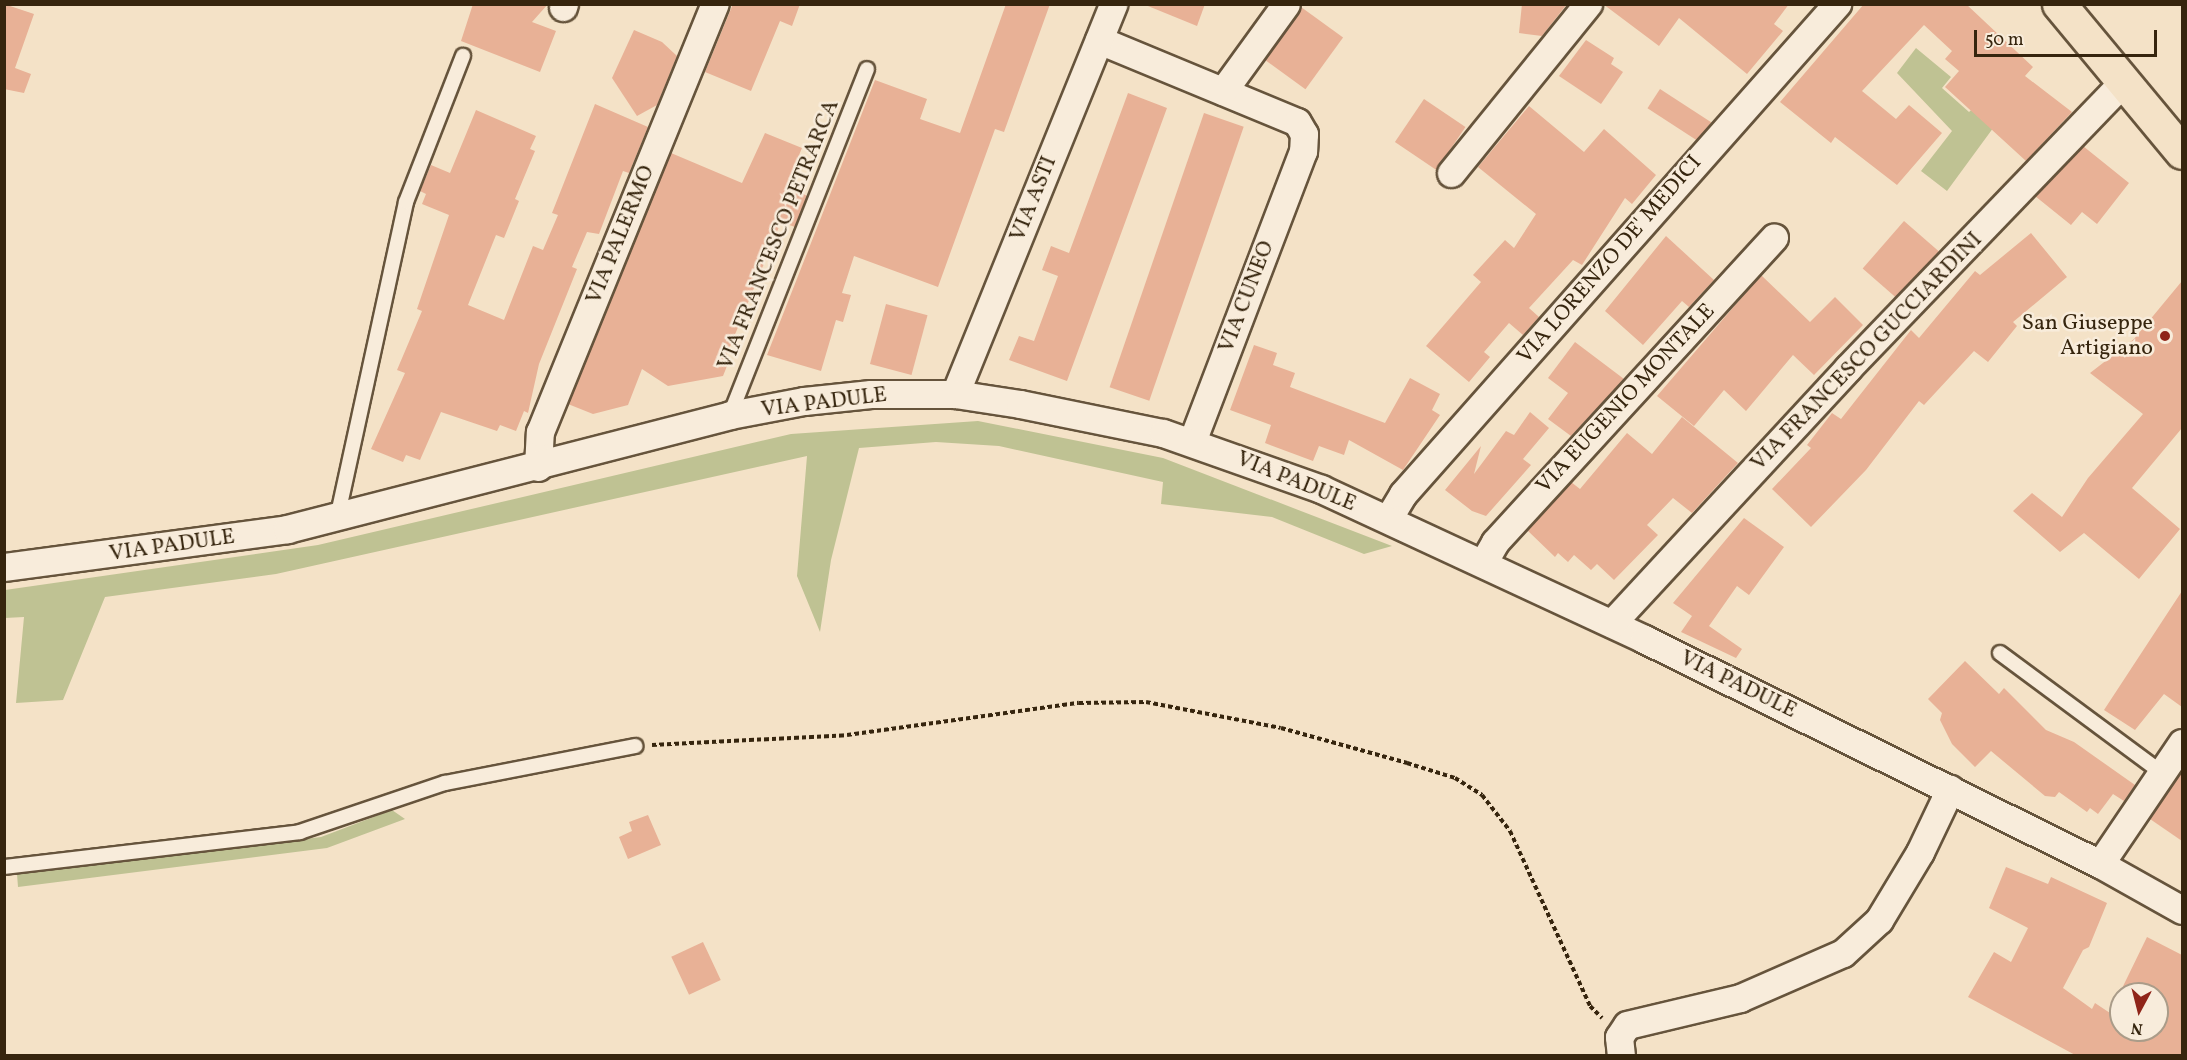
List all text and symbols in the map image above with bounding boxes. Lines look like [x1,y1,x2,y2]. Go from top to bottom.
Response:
scale bar [1977,18,2160,56]
text: 50 m [1985,28,2024,53]
street label: VIA FRANCESCO PETRARCA [713,96,845,374]
street label: VIA LORENZO DE' MEDICI [1512,150,1708,370]
street label: VIA ASTI [1005,153,1063,245]
street label: VIA PALERMO [581,162,661,308]
street label: VIA FRANCESCO GUCCIARDINI [1746,227,1988,477]
street label: VIA CUNEO [1214,237,1280,357]
street label: VIA EUGENIO MONTALE [1531,299,1721,499]
place label: San Giuseppe Artigiano [2022,310,2153,362]
marker: San Giuseppe Artigiano [2158,329,2172,343]
street label: VIA PADULE [760,382,888,424]
street label: VIA PADULE [1232,446,1360,518]
street label: VIA PADULE [108,524,236,568]
street label: VIA PADULE [1675,645,1801,725]
north arrow [2109,982,2169,1042]
text: N [2130,1016,2144,1040]

